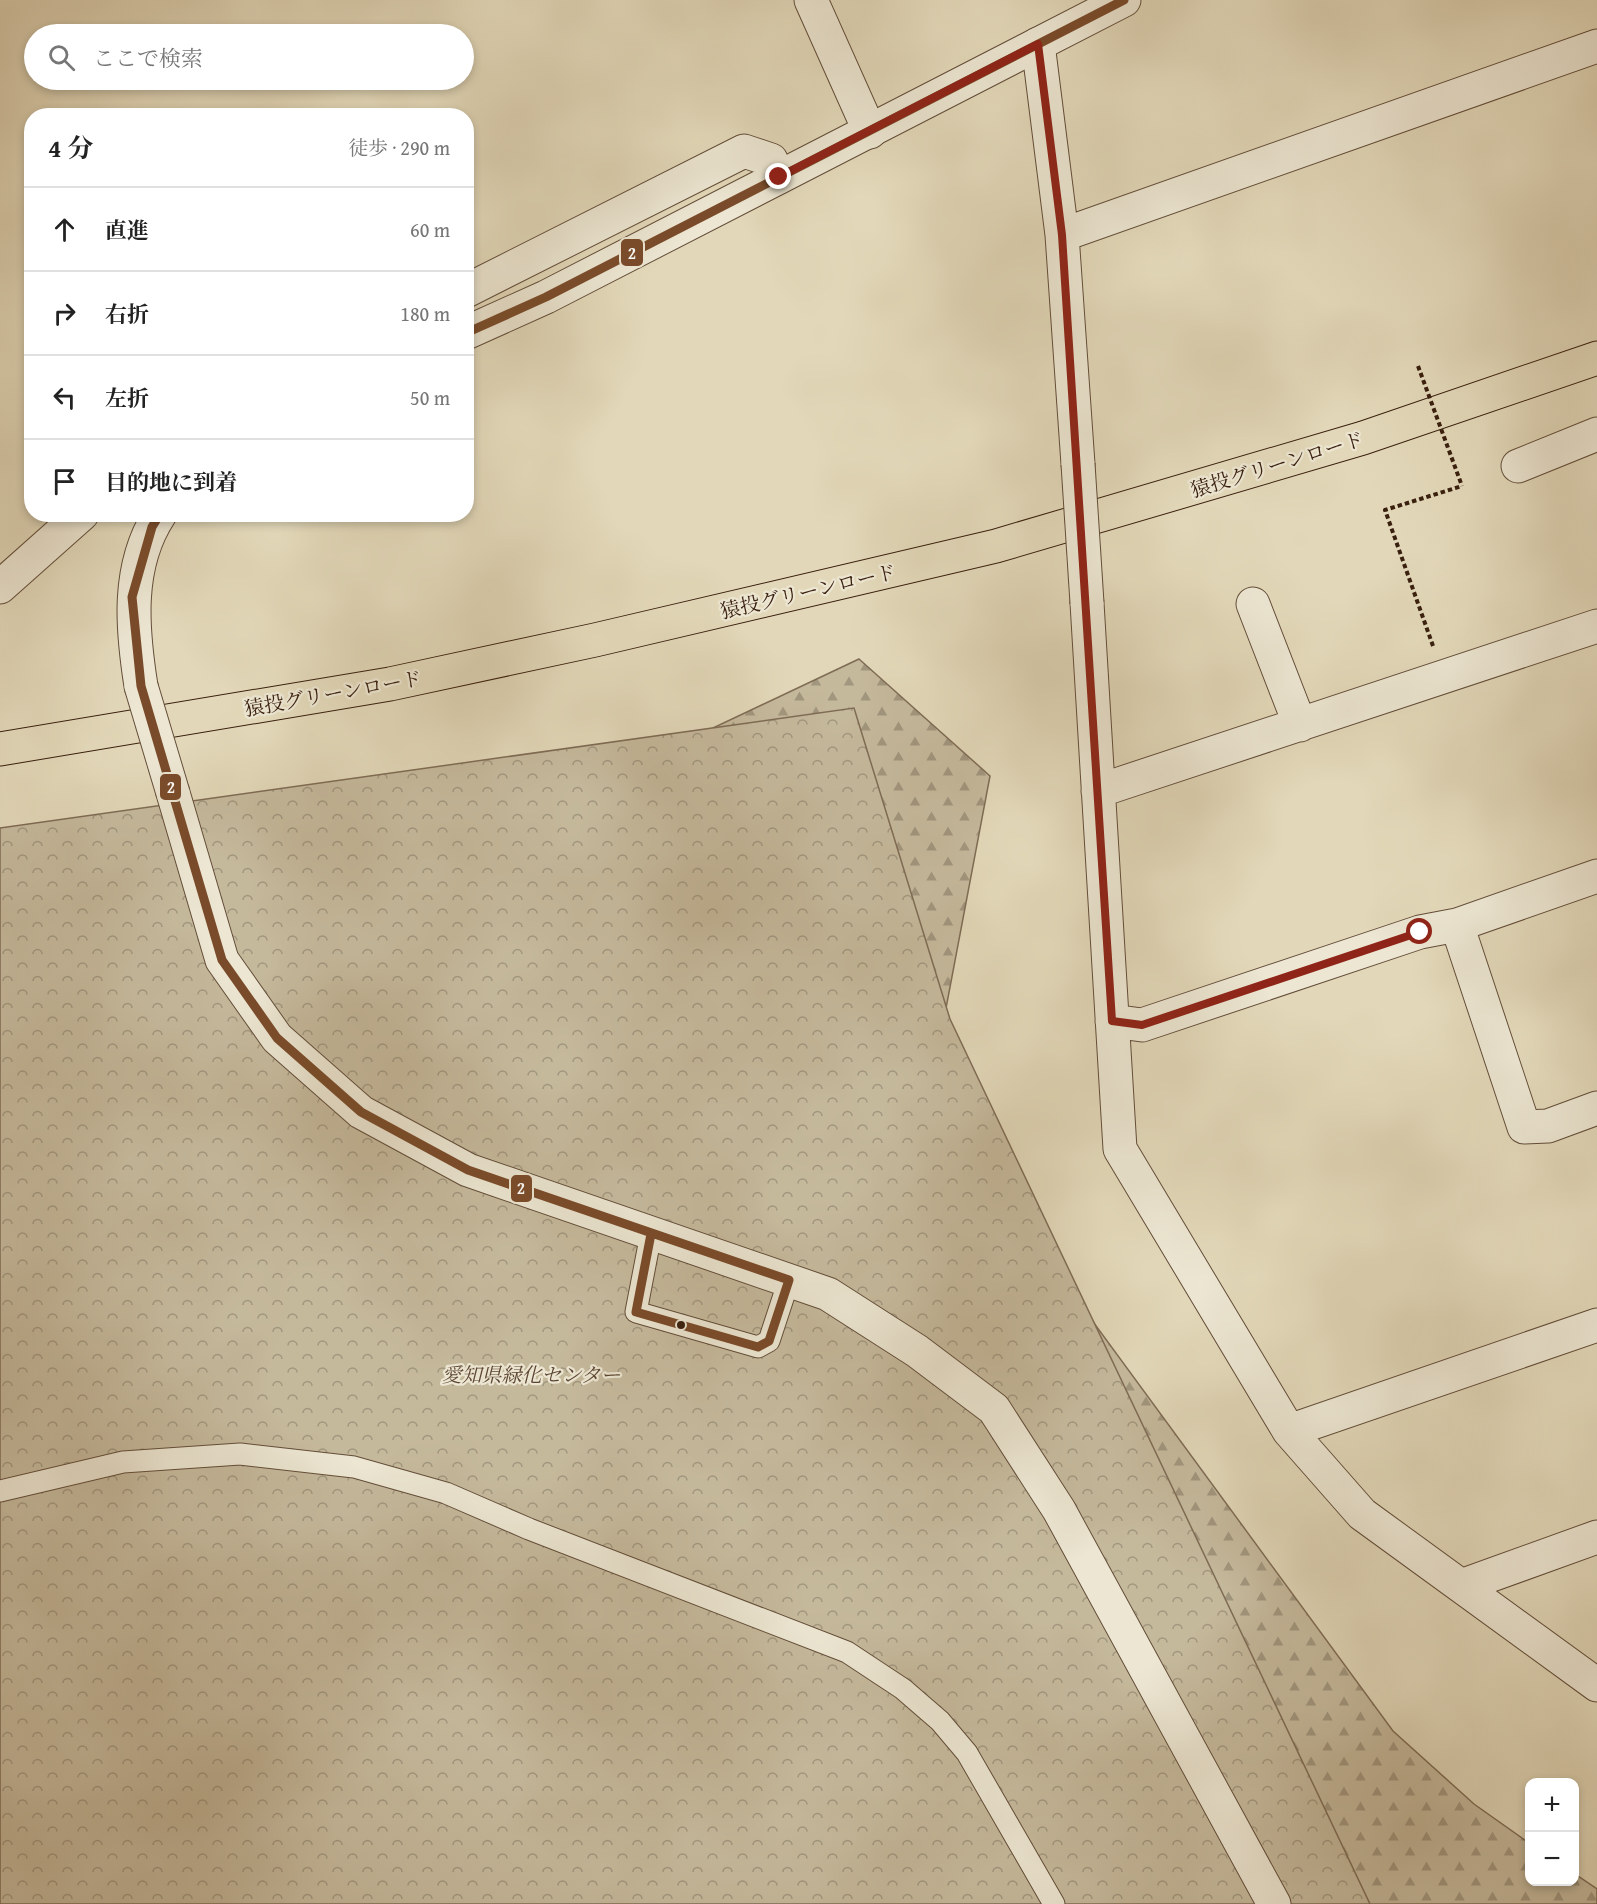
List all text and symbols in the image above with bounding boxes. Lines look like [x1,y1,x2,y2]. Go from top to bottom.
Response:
search box [24,24,474,90]
icon: search [45,41,78,74]
text: ここで検索 [93,42,203,74]
text: 4 分 [48,128,93,167]
text: 徒歩 · 290 m [348,133,450,162]
route end [765,163,791,189]
icon: ahead [48,213,81,246]
text: 直進 [105,214,149,246]
text: 60 m [410,215,450,244]
line badge: 2 [620,238,644,267]
text: 2 [628,241,636,265]
icon: right [48,297,81,330]
text: 右折 [105,298,149,330]
text: 180 m [400,299,450,328]
icon: left [48,381,81,414]
text: 左折 [105,382,149,414]
text: 50 m [410,383,450,412]
street label: 猿投グリーンロード [1187,424,1367,504]
icon: arrive [48,465,81,498]
text: 目的地に到着 [105,466,237,498]
street label: 猿投グリーンロード [717,557,899,625]
street label: 猿投グリーンロード [242,663,424,723]
line badge: 2 [159,773,182,801]
text: 2 [167,775,175,799]
route start [1406,918,1432,944]
line badge: 2 [510,1174,533,1203]
text: 2 [517,1176,525,1200]
unlabelled marker [675,1319,687,1331]
park label: 愛知県緑化センター [441,1360,621,1389]
map controls [1525,1778,1579,1886]
button: + [1525,1778,1579,1832]
button: − [1525,1832,1579,1886]

